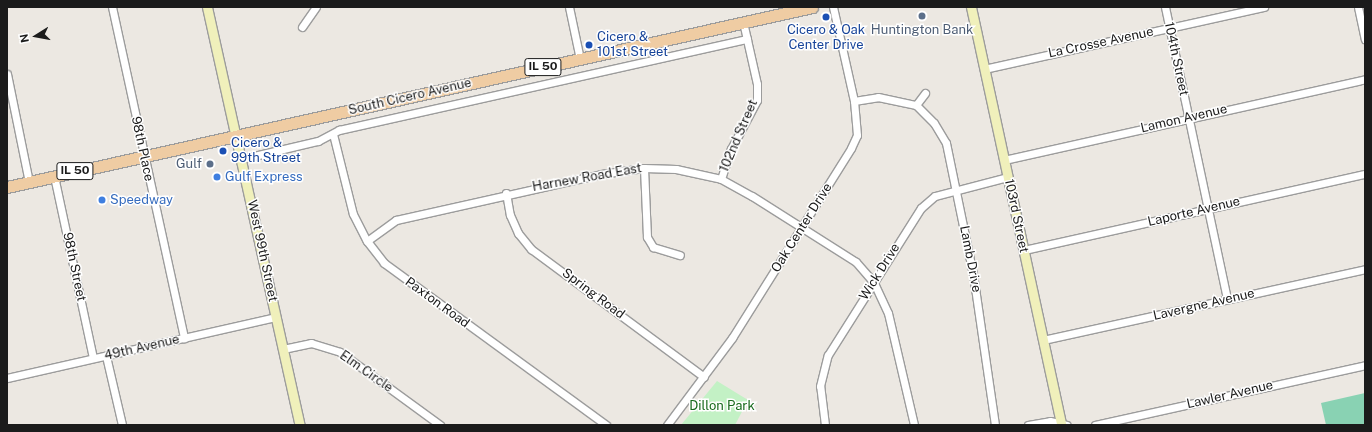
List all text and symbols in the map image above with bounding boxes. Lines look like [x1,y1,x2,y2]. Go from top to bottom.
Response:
marker: Huntington Bank [917,11,927,21]
marker: Cicero & Oak Center Drive [821,12,831,22]
north arrow [16,16,56,56]
street label: 104th Street [1161,21,1191,97]
place label: Huntington Bank [871,22,973,38]
place label: Cicero & Oak Center Drive [787,23,865,54]
street label: La Crosse Avenue [1047,24,1155,62]
place label: Cicero & 101st Street [597,30,668,61]
text: N [18,33,31,44]
marker: Cicero & 101st Street [584,40,594,50]
road number: IL 50 [524,57,562,77]
street label: South Cicero Avenue [347,75,473,119]
street label: 102nd Street [717,97,761,175]
street label: Lamon Avenue [1139,101,1229,137]
street label: 98th Place [128,115,156,183]
place label: Cicero & 99th Street [231,136,301,167]
marker: Cicero & 99th Street [218,146,228,156]
place label: Gulf [176,156,202,172]
marker: Gulf [205,159,215,169]
road number: IL 50 [56,161,94,181]
street label: Harnew Road East [531,161,643,195]
place label: Gulf Express [225,169,303,185]
marker: Gulf Express [212,172,222,182]
street label: 103rd Street [1001,178,1031,254]
street label: Oak Center Drive [768,181,836,275]
place label: Speedway [110,192,173,208]
street label: Laporte Avenue [1146,194,1242,230]
marker: Speedway [97,195,107,205]
street label: West 99th Street [244,199,280,303]
street label: Lamb Drive [956,224,984,294]
street label: 98th Street [59,231,89,303]
street label: Wick Drive [856,241,904,303]
street label: Spring Road [559,265,627,323]
street label: Paxton Road [402,274,472,332]
street label: Lavergne Avenue [1152,286,1256,324]
street label: 49th Avenue [103,332,181,364]
street label: Elm Circle [336,348,396,396]
street label: Lawler Avenue [1185,377,1275,413]
park label: Dillon Park [689,398,755,414]

